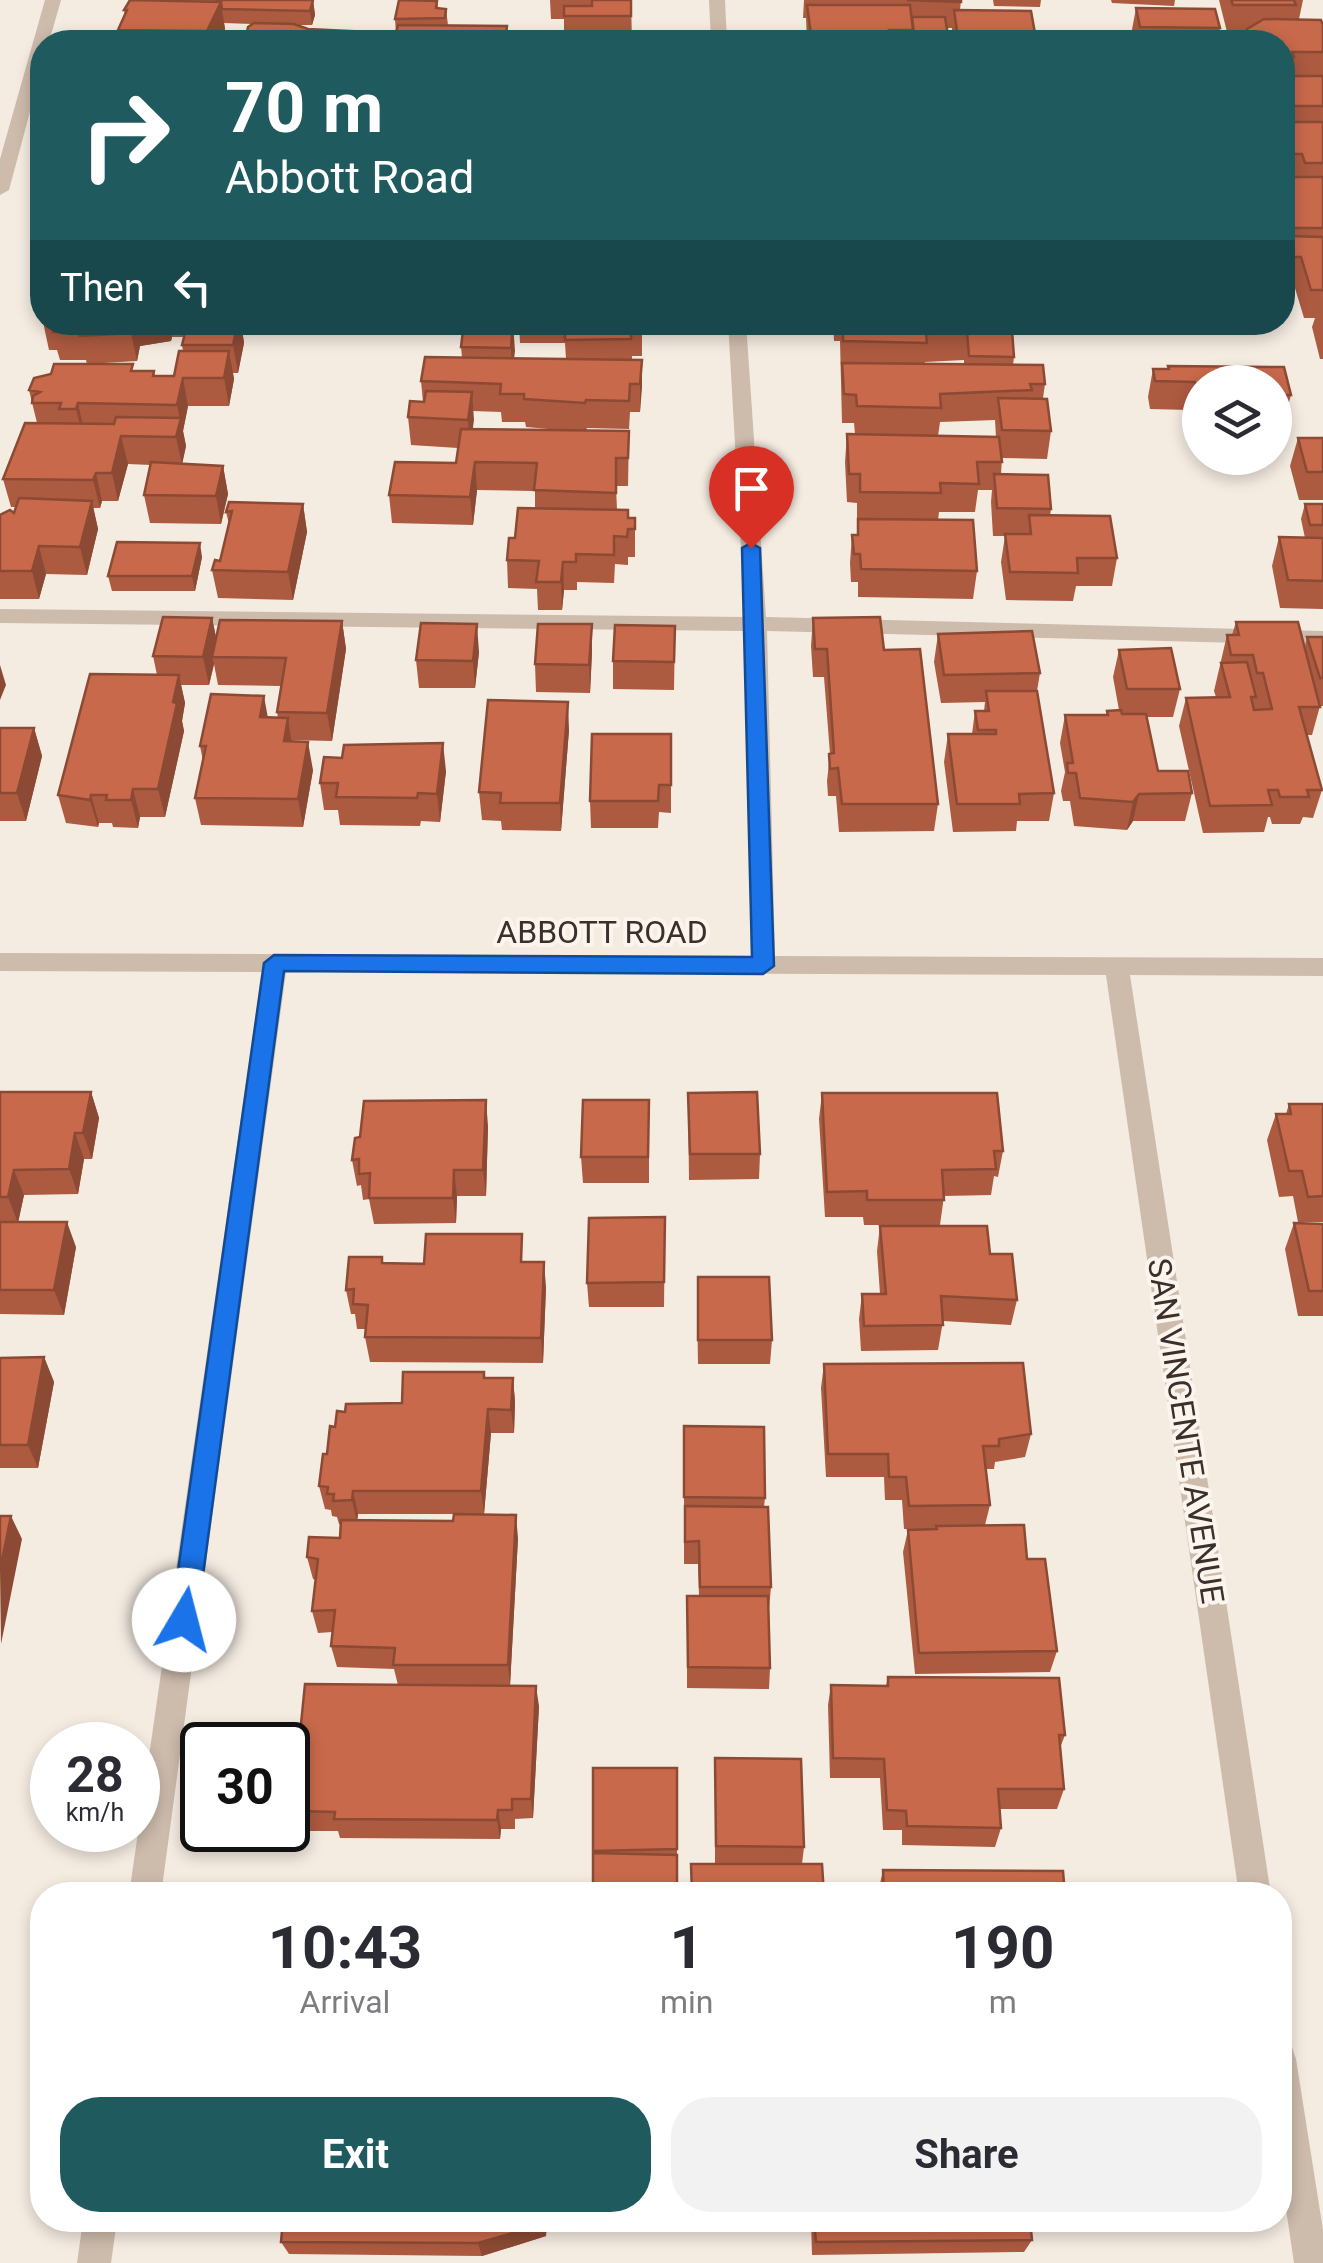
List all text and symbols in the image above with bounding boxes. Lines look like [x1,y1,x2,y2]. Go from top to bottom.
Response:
text: 70 m [225,67,383,149]
icon: right [60,70,190,200]
text: Abbott Road [225,151,474,204]
icon: left [165,260,220,315]
text: Then [60,266,145,310]
map controls [1182,365,1292,475]
button: layers [1182,365,1292,475]
pin [709,446,794,549]
icon: arrive [724,461,779,516]
street label: ABBOTT ROAD [496,913,708,951]
street label: SAN VINCENTE AVENUE [1140,1256,1232,1606]
position arrow [132,1568,236,1672]
speed limit sign: 30 [180,1722,310,1852]
text: 28 [66,1746,124,1804]
text: km/h [66,1798,124,1827]
text: 10:43 [268,1912,422,1983]
text: 1 [669,1912,704,1983]
text: 190 [951,1912,1054,1983]
text: Arrival [300,1983,390,2021]
text: min [660,1983,713,2021]
text: m [989,1983,1017,2021]
button: Exit [60,2097,651,2212]
button: Share [671,2097,1262,2212]

